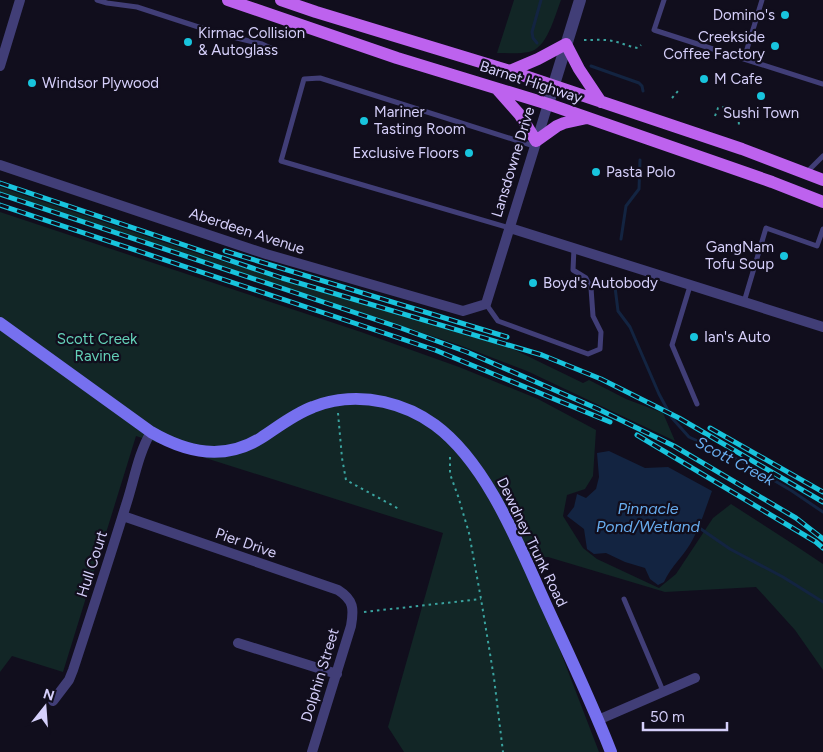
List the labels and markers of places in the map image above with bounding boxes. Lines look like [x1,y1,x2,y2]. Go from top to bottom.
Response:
place label: Domino's [713,6,775,24]
marker: Domino's [779,9,791,21]
place label: Kirmac Collision & Autoglass [198,24,305,59]
place label: Creekside Coffee Factory [663,28,765,63]
marker: Kirmac Collision & Autoglass [182,36,194,48]
marker: Creekside Coffee Factory [769,40,781,52]
place label: M Cafe [714,70,763,88]
marker: M Cafe [698,73,710,85]
place label: Windsor Plywood [42,74,159,92]
marker: Windsor Plywood [26,77,38,89]
marker: Sushi Town [755,90,767,102]
place label: Mariner Tasting Room [374,103,466,138]
place label: Sushi Town [723,104,799,122]
marker: Mariner Tasting Room [358,115,370,127]
place label: Exclusive Floors [352,144,459,162]
marker: Exclusive Floors [463,147,475,159]
place label: Pasta Polo [606,163,676,181]
marker: Pasta Polo [590,166,602,178]
place label: GangNam Tofu Soup [705,238,774,273]
marker: GangNam Tofu Soup [778,250,790,262]
place label: Boyd's Autobody [543,274,658,292]
marker: Boyd's Autobody [527,277,539,289]
place label: Ian's Auto [704,328,771,346]
marker: Ian's Auto [688,331,700,343]

